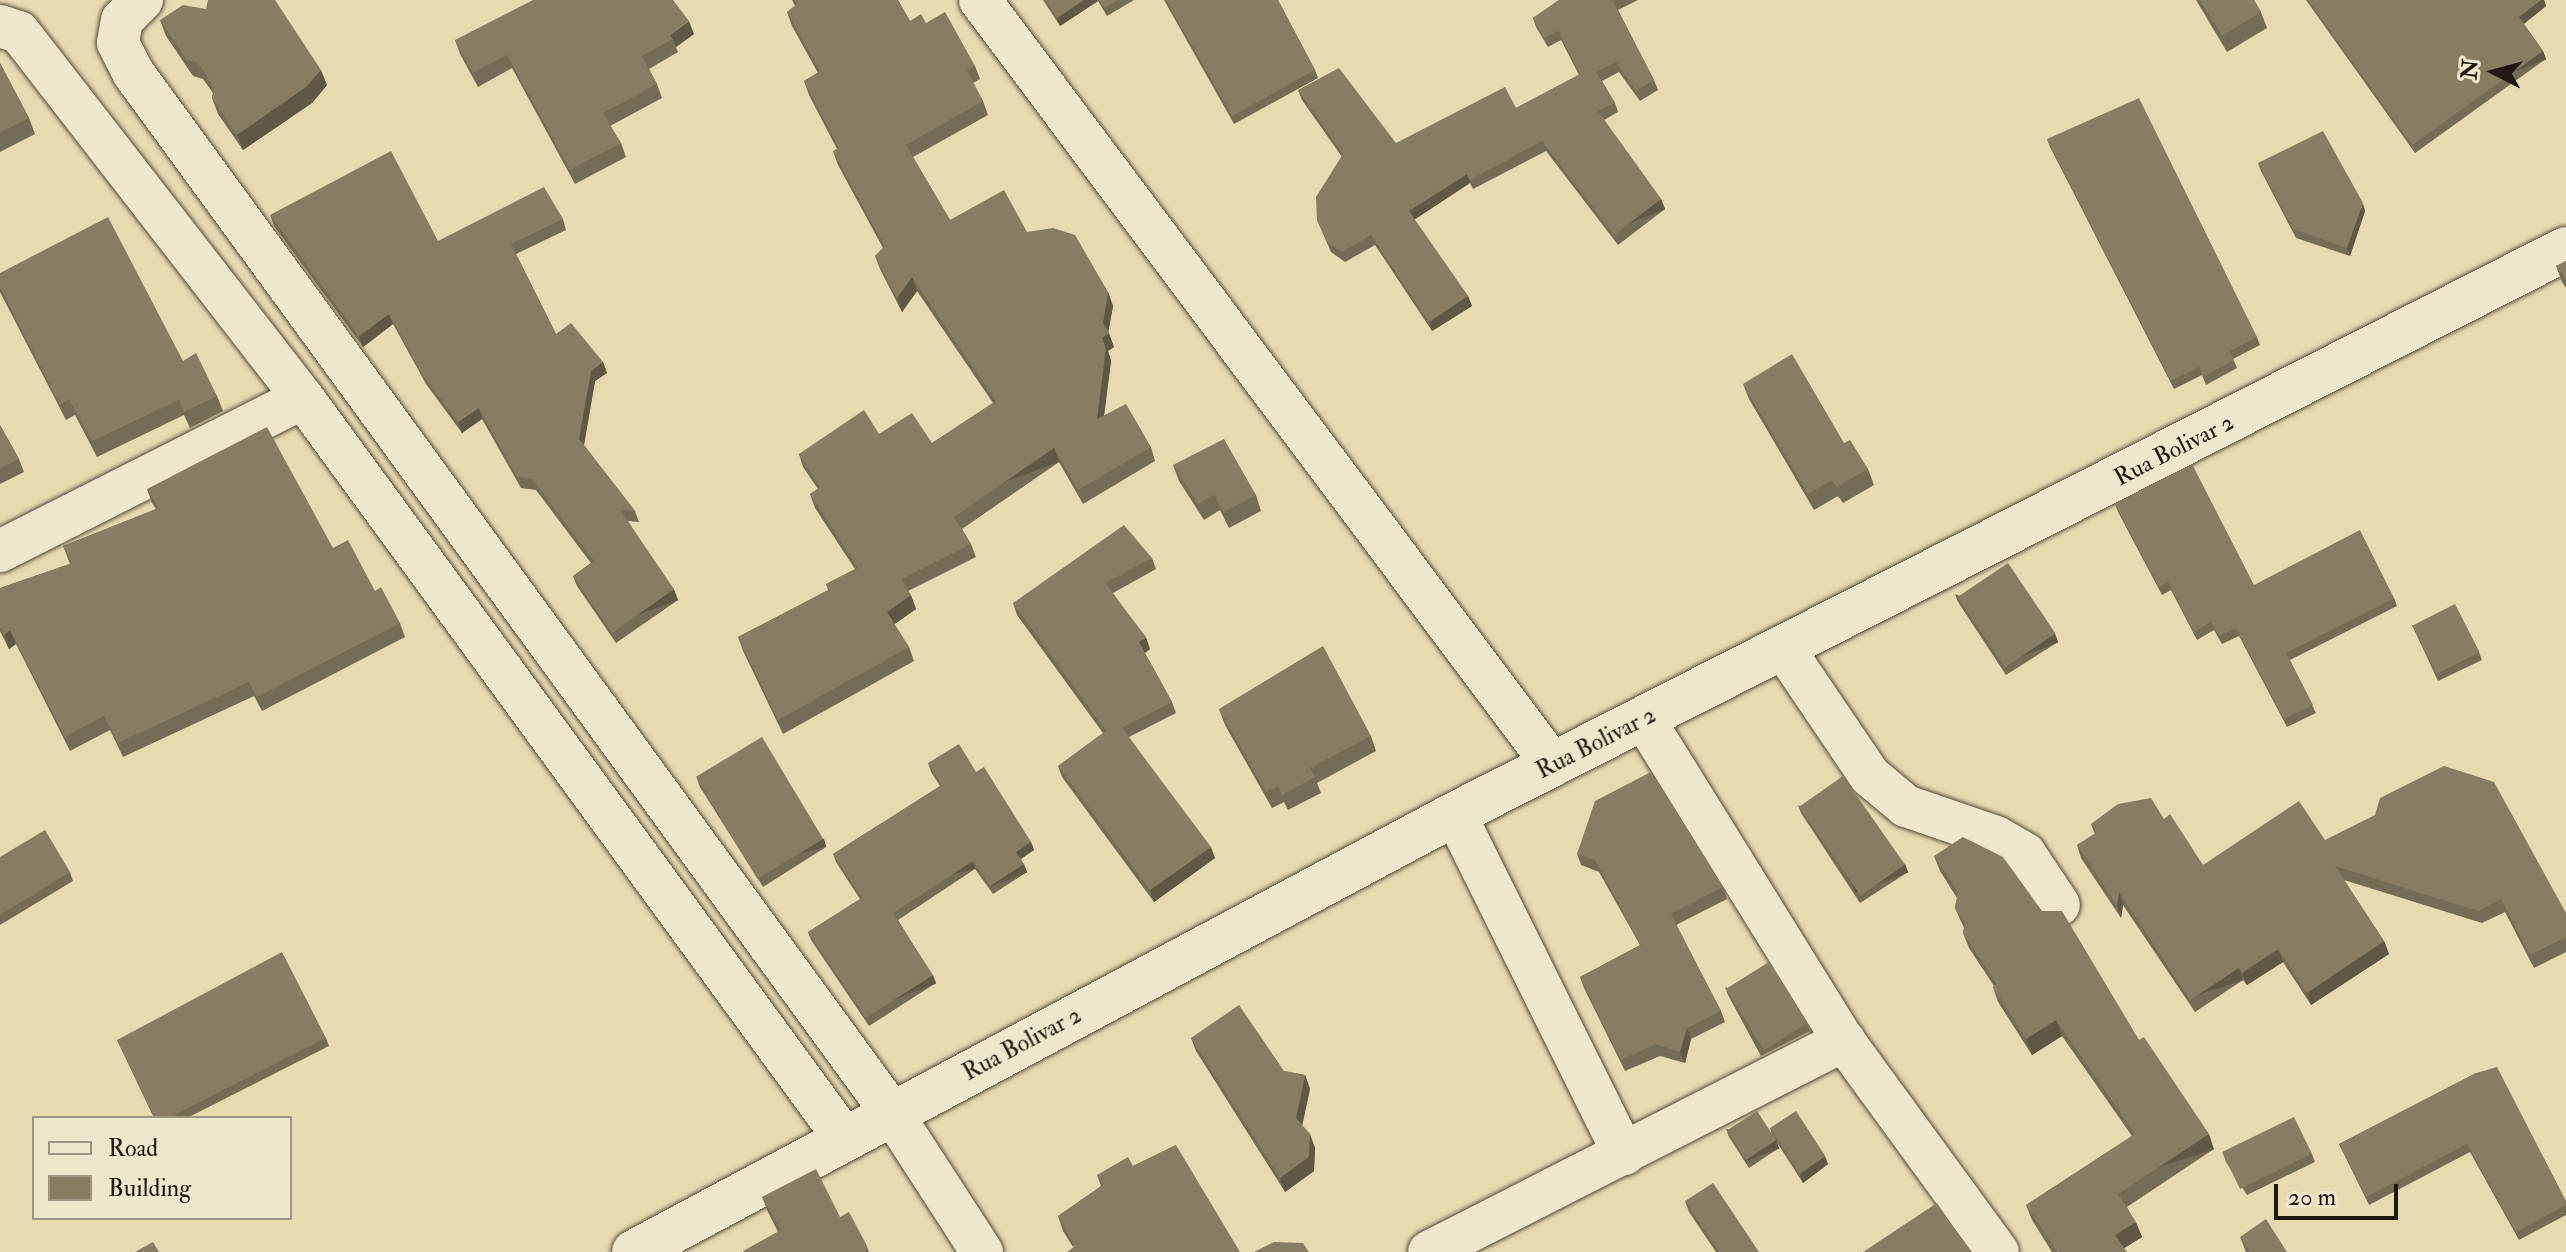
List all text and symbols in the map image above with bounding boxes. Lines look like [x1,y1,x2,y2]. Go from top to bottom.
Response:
north arrow [2454,32,2534,112]
text: N [2455,58,2485,81]
street label: Rua Bolivar 2 [2109,408,2239,492]
street label: Rua Bolivar 2 [1531,701,1661,785]
street label: Rua Bolivar 2 [958,1001,1086,1087]
legend [32,1116,292,1220]
text: Road [108,1133,158,1164]
scale bar [2278,1168,2402,1218]
text: Building [108,1173,191,1204]
text: 20 m [2288,1182,2336,1213]

